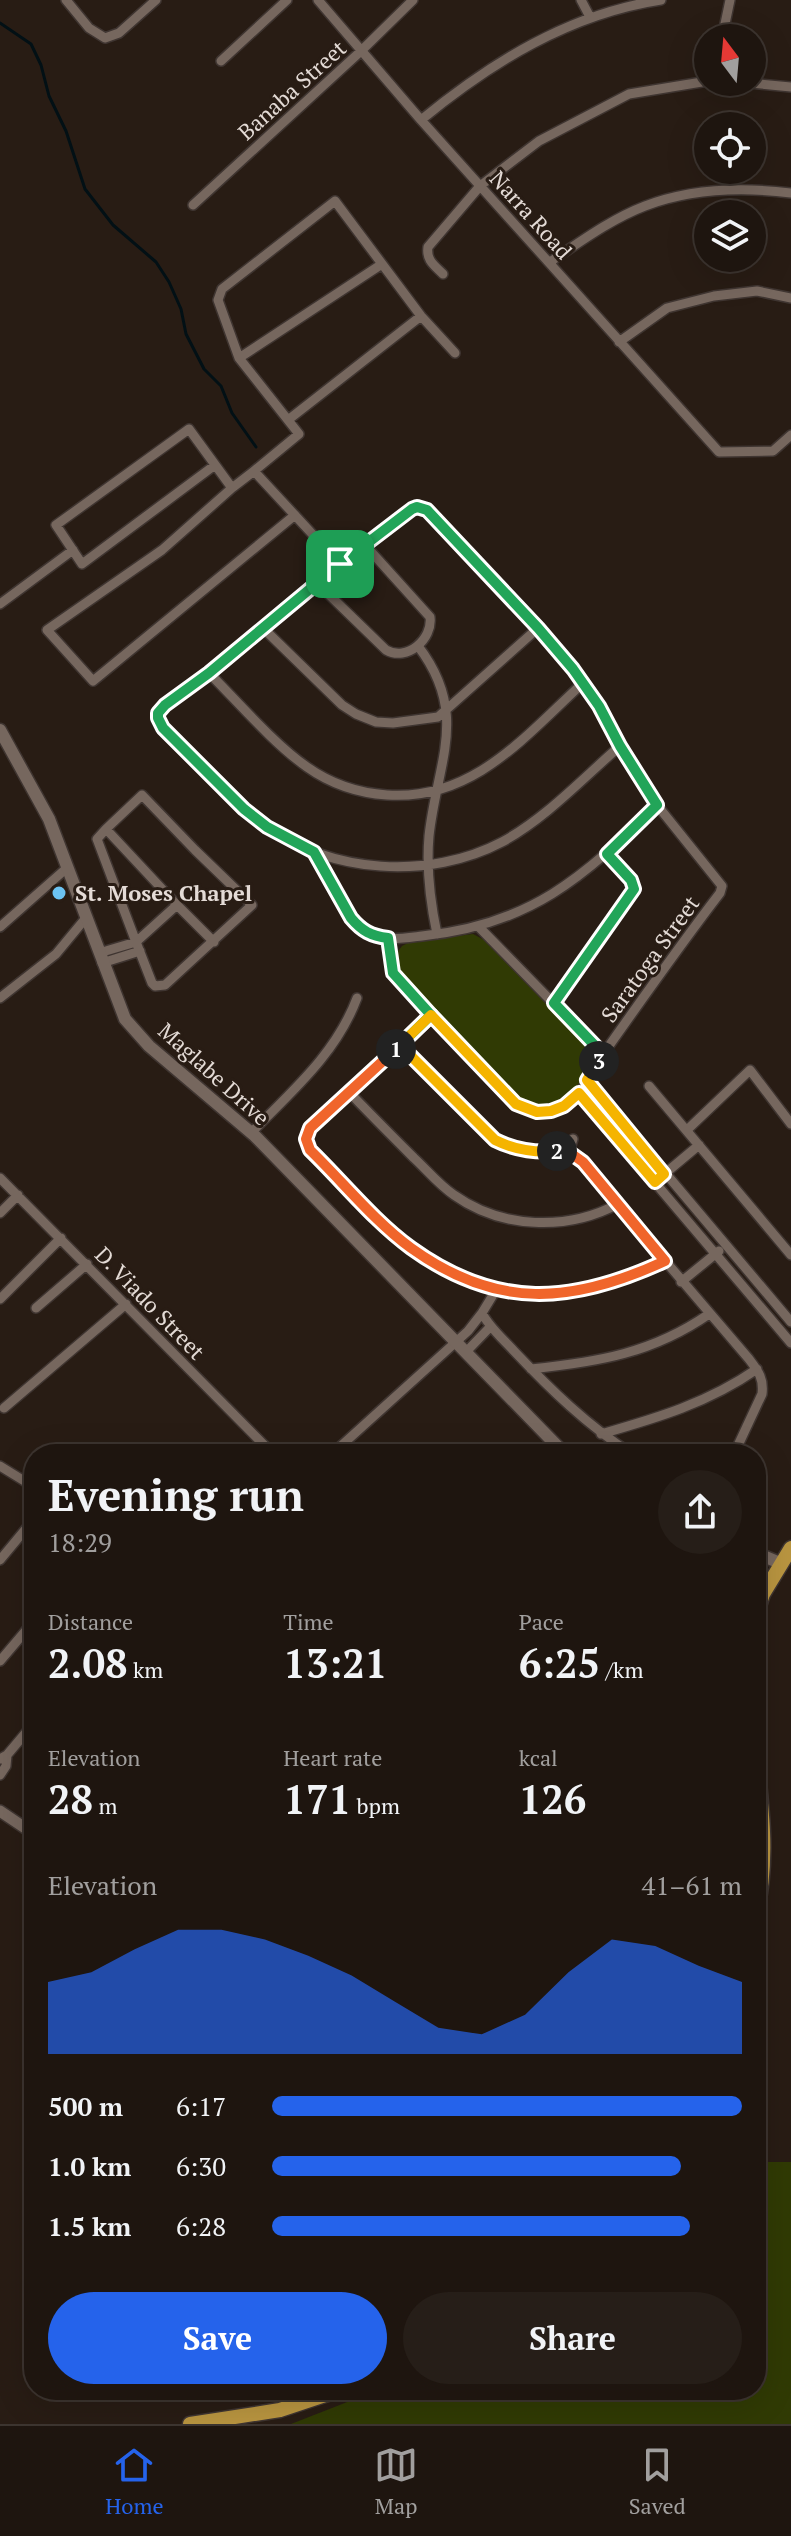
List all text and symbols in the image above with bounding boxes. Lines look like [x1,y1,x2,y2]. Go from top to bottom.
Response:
north arrow [694,24,766,96]
map controls [694,24,766,272]
street label: Banaba Street [231,33,352,146]
button: locate [694,112,766,184]
street label: Narra Road [484,164,579,265]
button: layers [694,200,766,272]
pin [306,530,374,598]
icon: arrive [318,542,362,586]
place label: St. Moses Chapel [75,878,252,907]
marker: St. Moses Chapel [50,884,68,902]
street label: Saratoga Street [594,890,705,1028]
street label: Maglabe Drive [152,1016,276,1131]
pin: 1 [376,1029,416,1069]
text: 1 [390,1034,402,1063]
pin: 3 [579,1041,619,1081]
text: 3 [593,1046,605,1075]
pin: 2 [537,1131,577,1171]
text: 2 [551,1136,563,1165]
street label: D. Viado Street [89,1240,212,1365]
text: Evening run [48,1465,304,1524]
button: share [658,1470,742,1554]
text: 18:29 [48,1525,112,1559]
text: Distance [48,1607,133,1636]
text: Time [283,1607,334,1636]
text: Pace [519,1607,564,1636]
text: 2.08 [48,1636,128,1689]
text: 13:21 [283,1636,387,1689]
text: 6:25 [519,1636,600,1689]
text: km [128,1655,163,1684]
text: /km [600,1655,643,1684]
text: Elevation [48,1743,140,1772]
text: Heart rate [283,1743,382,1772]
text: kcal [519,1743,558,1772]
text: 28 [48,1772,93,1825]
text: 171 [283,1772,351,1825]
text: 126 [519,1772,586,1825]
text: m [93,1791,118,1820]
text: bpm [351,1791,400,1820]
text: Elevation [48,1868,157,1902]
text: 41–61 m [642,1868,742,1902]
text: 500 m [48,2089,123,2123]
text: 6:17 [176,2089,226,2123]
text: 1.0 km [48,2149,131,2183]
text: 6:30 [176,2149,226,2183]
text: 1.5 km [48,2209,131,2243]
text: 6:28 [176,2209,226,2243]
button: Save [48,2292,387,2384]
button: Share [403,2292,742,2384]
tab: Home [105,2443,164,2520]
tab: Map [374,2443,418,2520]
tab: Saved [629,2443,686,2520]

